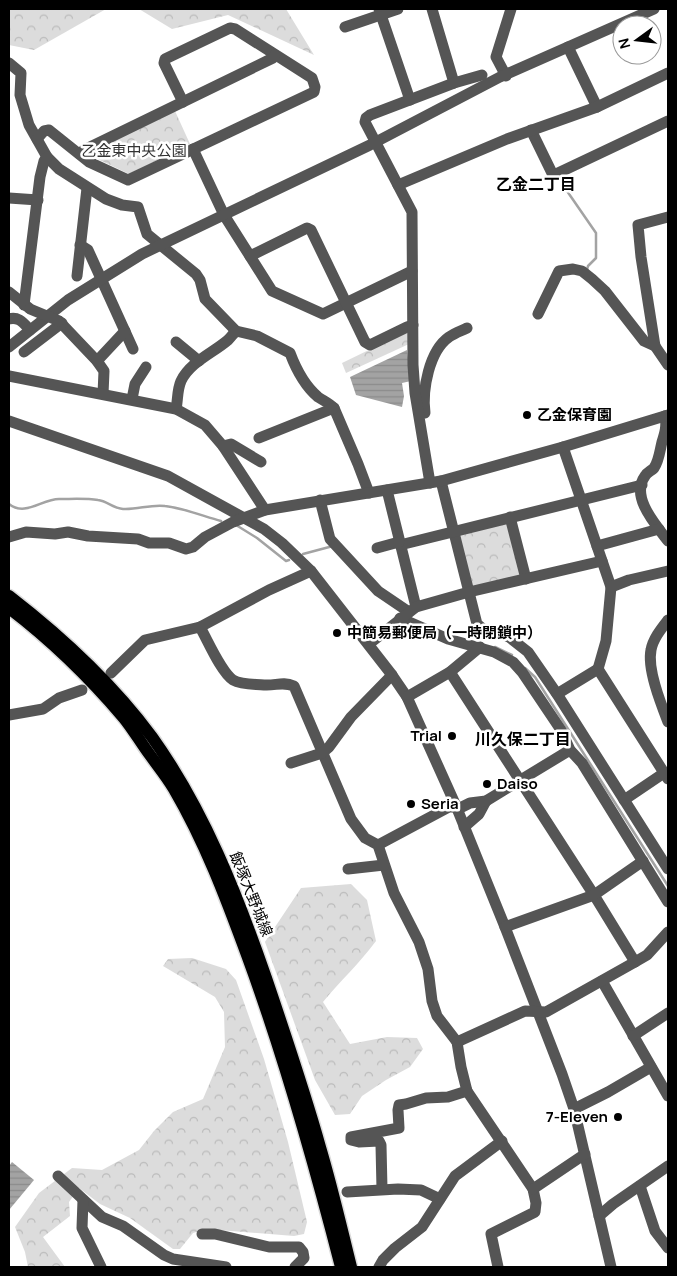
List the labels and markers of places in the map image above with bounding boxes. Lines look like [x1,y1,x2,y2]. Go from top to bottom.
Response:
place label: 乙金保育園 [537,404,612,425]
marker: 乙金保育園 [521,409,533,421]
place label: 中簡易郵便局（一時閉鎖中） [347,622,542,643]
marker: 中簡易郵便局（一時閉鎖中） [331,627,343,639]
place label: Trial [411,725,442,746]
marker: Trial [446,730,458,742]
place label: Daiso [497,773,538,794]
marker: Daiso [481,778,493,790]
place label: Seria [421,793,459,814]
marker: Seria [405,798,417,810]
place label: 7-Eleven [546,1106,608,1127]
marker: 7-Eleven [612,1111,624,1123]

